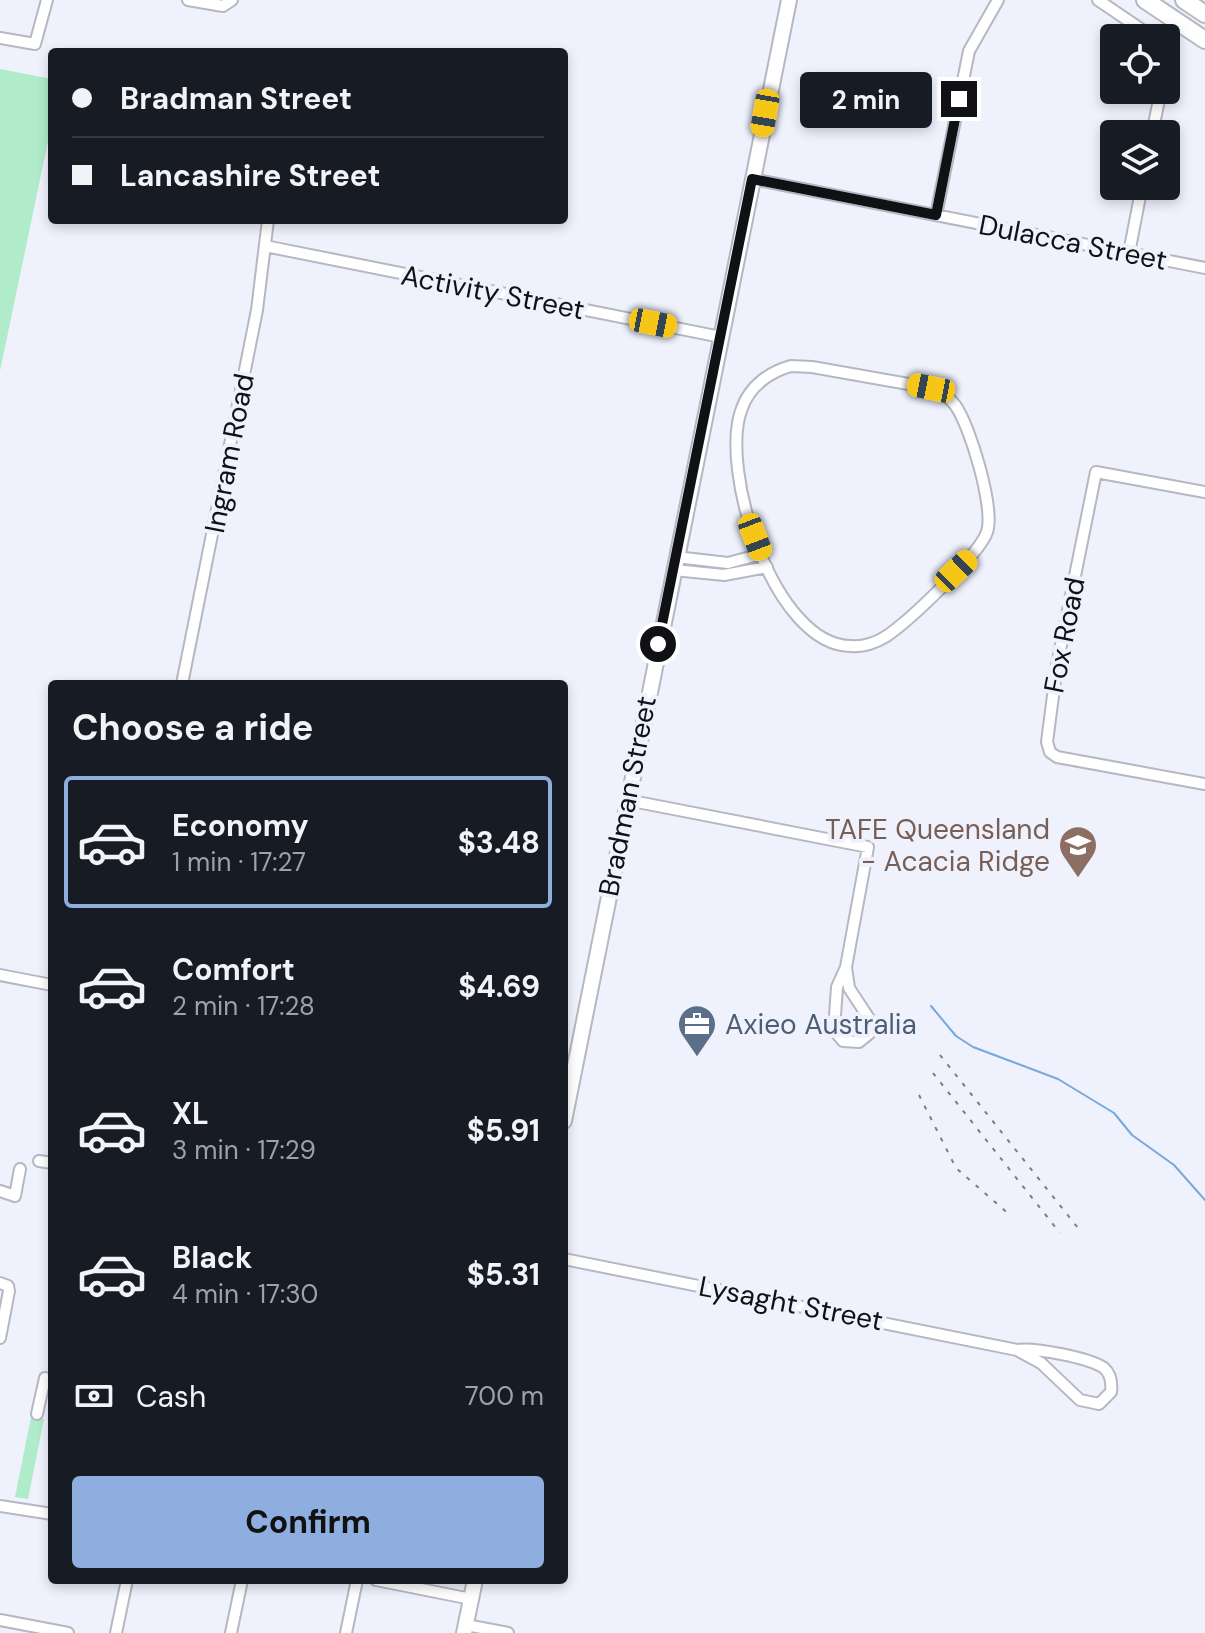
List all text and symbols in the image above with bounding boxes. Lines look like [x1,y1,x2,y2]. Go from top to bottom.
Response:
map controls [1100,24,1180,200]
button: locate [1100,24,1180,104]
callout: 2 min [799,71,931,127]
text: Bradman Street [120,79,352,118]
route end [941,81,977,117]
text: 2 min [832,83,900,117]
car [749,87,781,139]
button: layers [1100,120,1180,200]
text: Lancashire Street [120,156,381,195]
street label: Dulacca Street [976,206,1170,279]
street label: Activity Street [398,257,588,328]
car [627,307,679,339]
street label: Ingram Road [196,370,263,536]
car [905,372,957,404]
car [735,510,775,564]
car [930,546,982,596]
street label: Fox Road [1035,574,1094,696]
route start [640,626,676,662]
street label: Bradman Street [590,693,665,899]
text: Choose a ride [72,704,313,751]
icon: car [76,806,148,878]
text: Economy [172,806,309,845]
place label: TAFE Queensland - Acacia Ridge [825,811,1050,880]
text: $3.48 [458,823,540,862]
school or university icon: TAFE Queensland - Acacia Ridge [1057,824,1099,879]
text: 1 min · 17:27 [172,845,306,879]
icon: car [76,950,148,1022]
text: Comfort [172,950,295,989]
text: $4.69 [458,967,540,1006]
text: 2 min · 17:28 [172,989,315,1023]
office icon: Axieo Australia [676,1003,718,1058]
place label: Axieo Australia [725,1006,917,1043]
icon: car [76,1094,148,1166]
text: XL [172,1094,209,1133]
text: $5.91 [467,1111,540,1150]
text: 3 min · 17:29 [172,1133,316,1167]
icon: car [76,1238,148,1310]
text: Black [172,1238,252,1277]
text: $5.31 [467,1255,540,1294]
street label: Lysaght Street [696,1268,886,1339]
text: 4 min · 17:30 [172,1277,318,1311]
icon: cash [72,1374,116,1418]
text: Cash [136,1377,206,1416]
text: 700 m [465,1379,544,1413]
button: Confirm [72,1476,544,1568]

